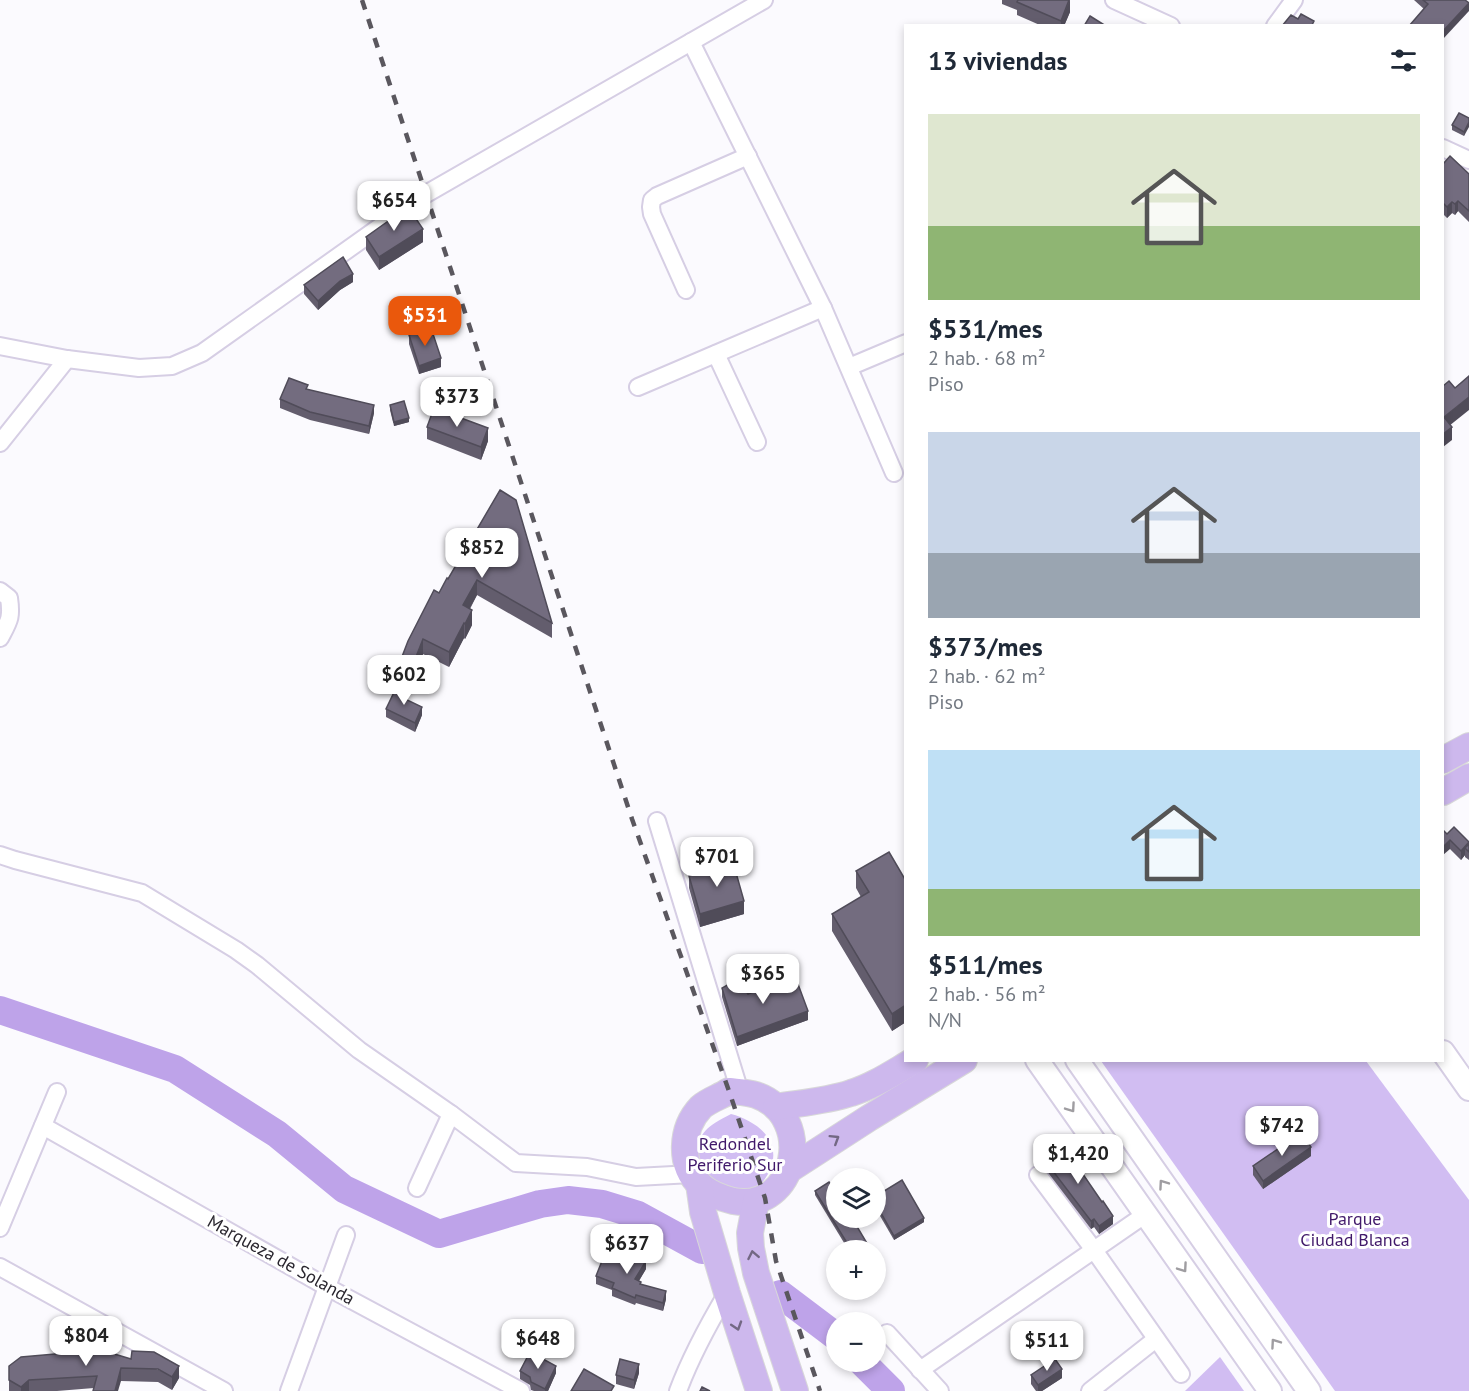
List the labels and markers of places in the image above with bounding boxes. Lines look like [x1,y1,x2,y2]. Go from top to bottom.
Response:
pin: $654 [358,181,430,232]
pin: $531 [389,296,461,347]
pin: $373 [421,377,493,428]
pin: $852 [446,528,518,579]
pin: $602 [368,655,440,706]
pin: $701 [681,837,753,888]
pin: $365 [727,954,799,1005]
pin: $742 [1246,1106,1318,1157]
pin: $1,420 [1029,1134,1127,1185]
pin: $637 [591,1224,663,1275]
pin: $804 [50,1316,122,1367]
pin: $648 [502,1319,574,1370]
pin: $511 [1011,1321,1083,1372]

